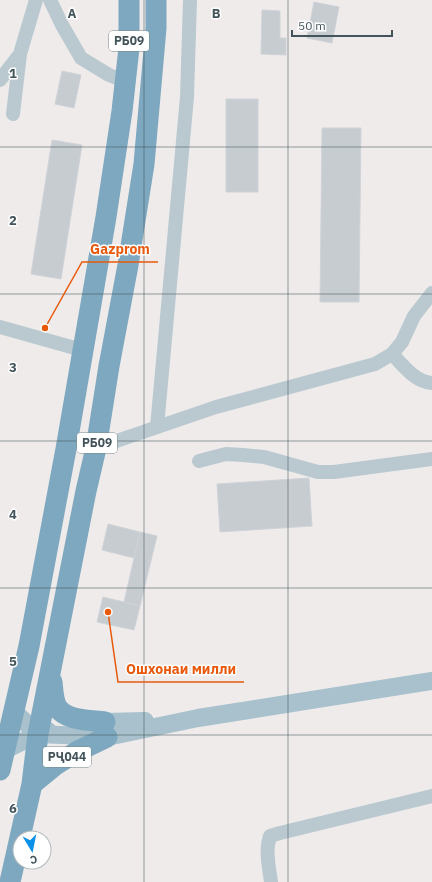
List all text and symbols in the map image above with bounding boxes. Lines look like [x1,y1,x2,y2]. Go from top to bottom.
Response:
text: A [68,5,77,22]
text: B [212,5,221,22]
scale bar [292,12,392,38]
text: 50 m [298,18,326,33]
road number: РБ09 [109,31,149,51]
text: 1 [9,65,17,82]
text: 2 [9,212,17,229]
callout: Gazprom [82,236,158,262]
text: Gazprom [90,240,150,258]
text: 3 [9,359,17,376]
road number: РБ09 [77,433,117,453]
text: 4 [9,506,17,523]
text: 5 [9,653,17,670]
callout: Ошхонаи милли [118,656,244,682]
text: Ошхонаи милли [126,660,236,678]
road number: РҶ044 [43,747,91,767]
text: 6 [9,800,17,817]
north arrow [12,830,52,870]
text: С [29,852,38,867]

